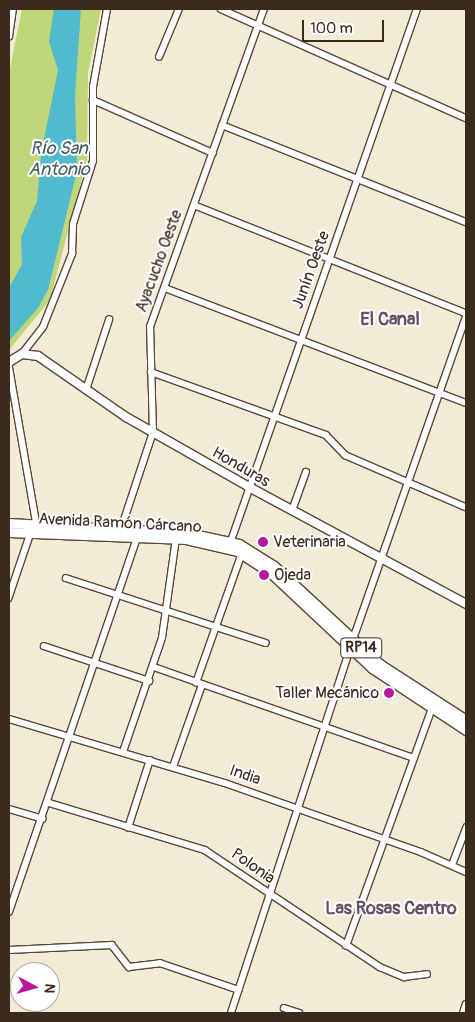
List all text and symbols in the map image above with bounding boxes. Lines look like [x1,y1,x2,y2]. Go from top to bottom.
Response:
scale bar [305,10,388,42]
text: 100 m [310,19,353,38]
water label: Río San Antonio [28,139,90,182]
street label: Ayacucho Oeste [132,207,186,315]
street label: Junín Oeste [288,229,334,311]
district label: El Canal [360,309,420,331]
street label: Honduras [209,443,273,491]
street label: Avenida Ramón Cárcano [38,509,202,537]
place label: Veterinaria [273,532,346,552]
marker: Veterinaria [257,536,269,548]
place label: Ojeda [274,565,311,585]
marker: Ojeda [258,569,270,581]
road number: RP14 [340,636,382,660]
place label: Taller Mecánico [275,683,379,703]
marker: Taller Mecánico [383,687,395,699]
street label: India [227,761,263,789]
street label: Polonia [227,844,279,888]
district label: Las Rosas Centro [325,898,457,920]
north arrow [10,962,60,1012]
text: N [40,983,58,994]

